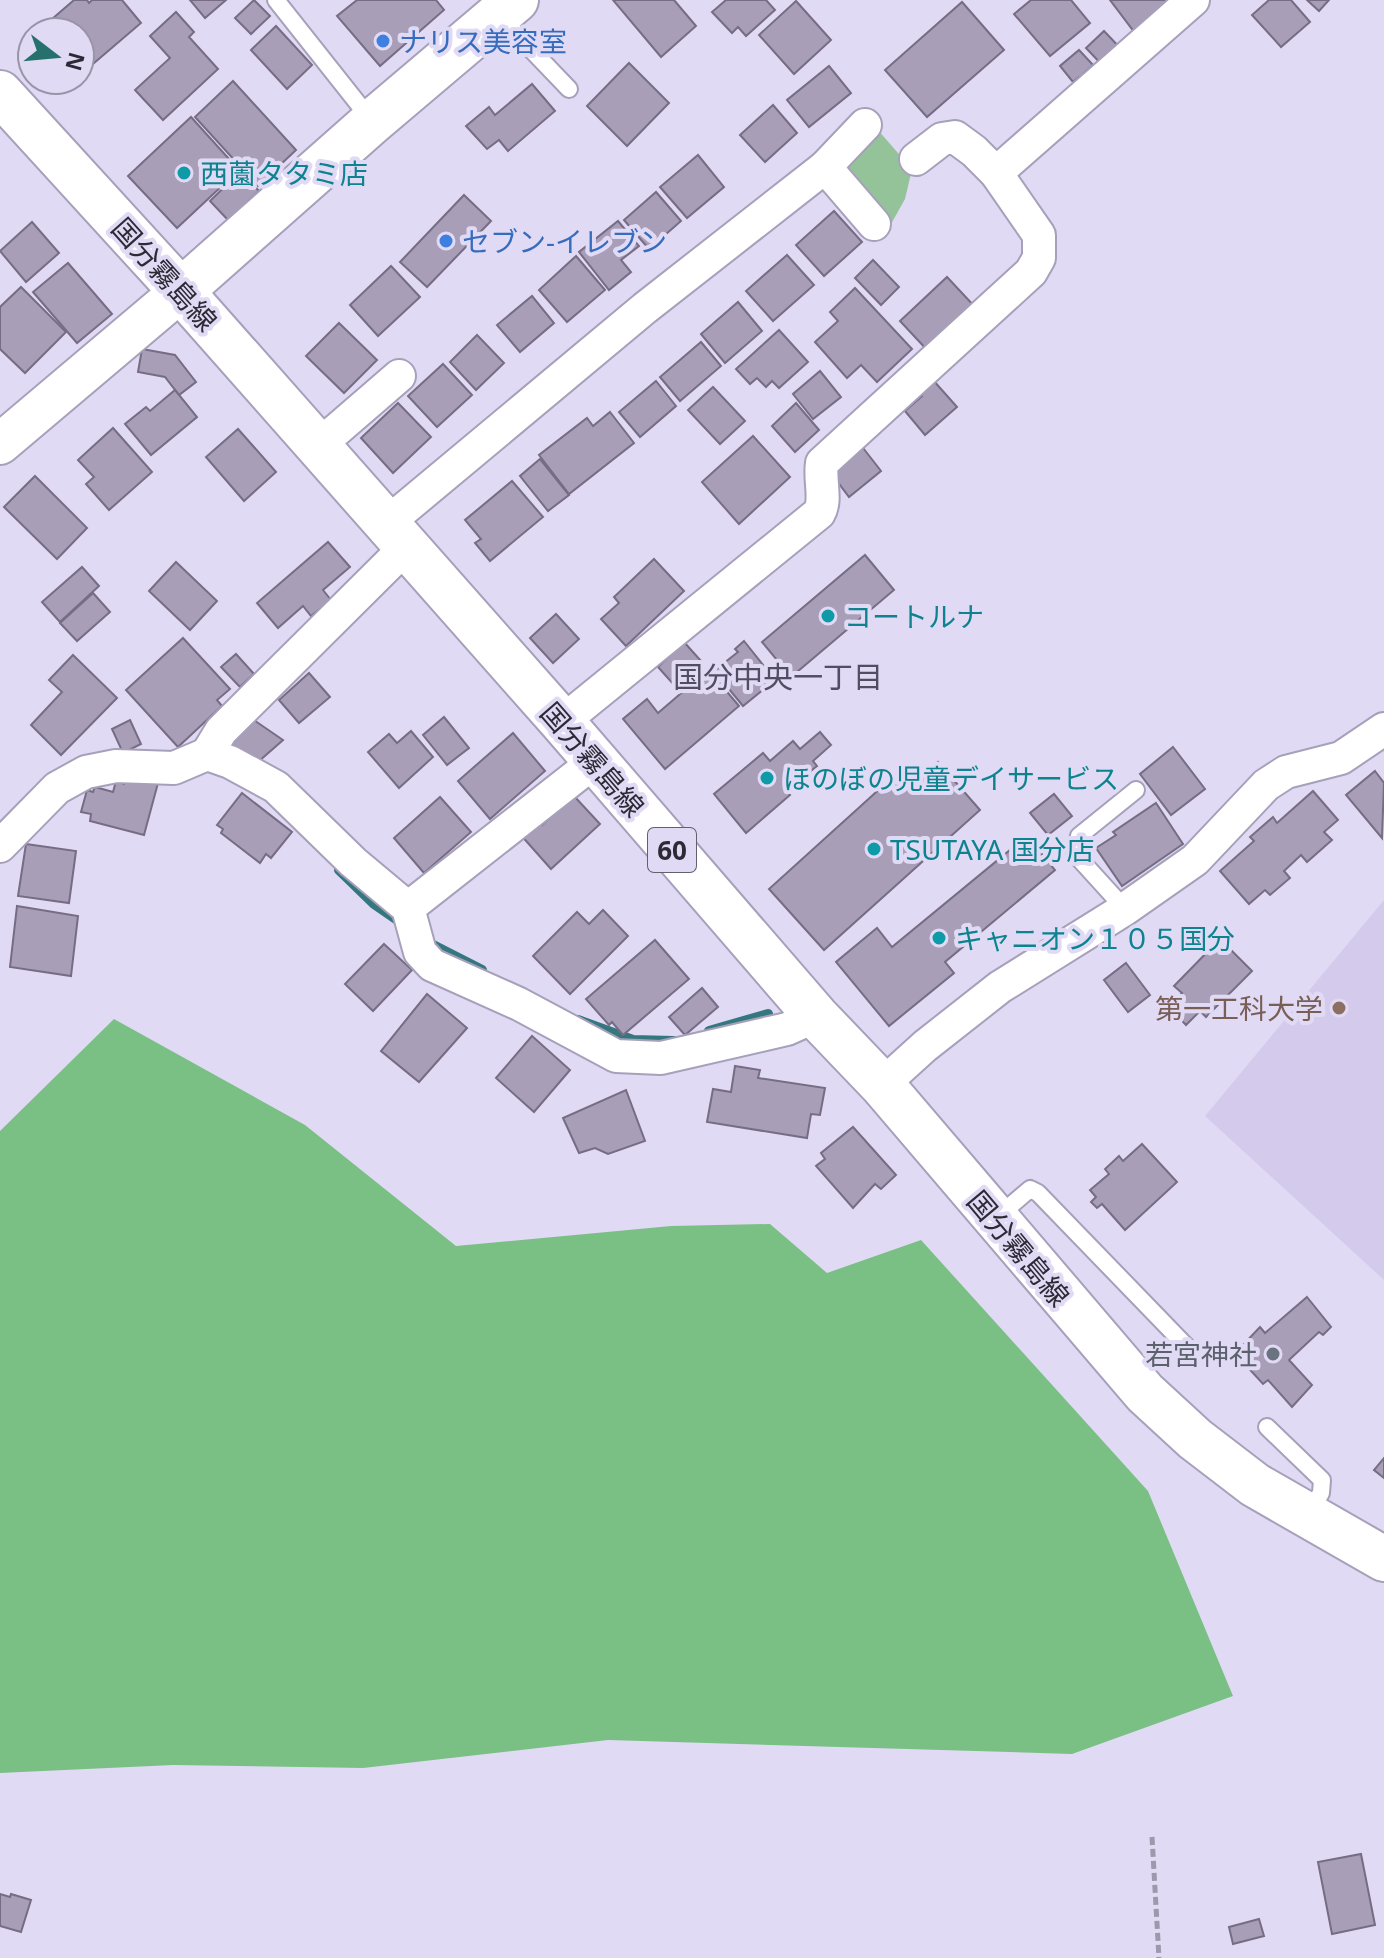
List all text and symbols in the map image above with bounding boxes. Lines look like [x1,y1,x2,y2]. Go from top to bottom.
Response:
north arrow [16,16,96,96]
place label: ナリス美容室 [399,22,567,60]
marker: ナリス美容室 [374,32,392,50]
text: N [59,49,93,75]
place label: 西薗タタミ店 [200,154,368,192]
marker: 西薗タタミ店 [175,164,193,182]
street label: 国分霧島線 [104,209,226,339]
place label: セブン-イレブン [462,222,667,260]
marker: セブン-イレブン [437,232,455,250]
place label: コートルナ [844,597,984,635]
marker: コートルナ [819,607,837,625]
district label: 国分中央一丁目 [673,656,883,697]
street label: 国分霧島線 [533,694,653,824]
place label: ほのぼの児童デイサービス [783,759,1119,797]
marker: ほのぼの児童デイサービス [758,769,776,787]
road number: 60 [648,828,696,872]
place label: TSUTAYA 国分店 [890,830,1095,868]
marker: TSUTAYA 国分店 [865,840,883,858]
place label: キャニオン１０５国分 [955,919,1235,957]
marker: キャニオン１０５国分 [930,929,948,947]
place label: 第一工科大学 [1155,989,1323,1027]
marker: 第一工科大学 [1330,999,1348,1017]
street label: 国分霧島線 [959,1182,1079,1314]
place label: 若宮神社 [1145,1335,1257,1373]
marker: 若宮神社 [1264,1345,1282,1363]

